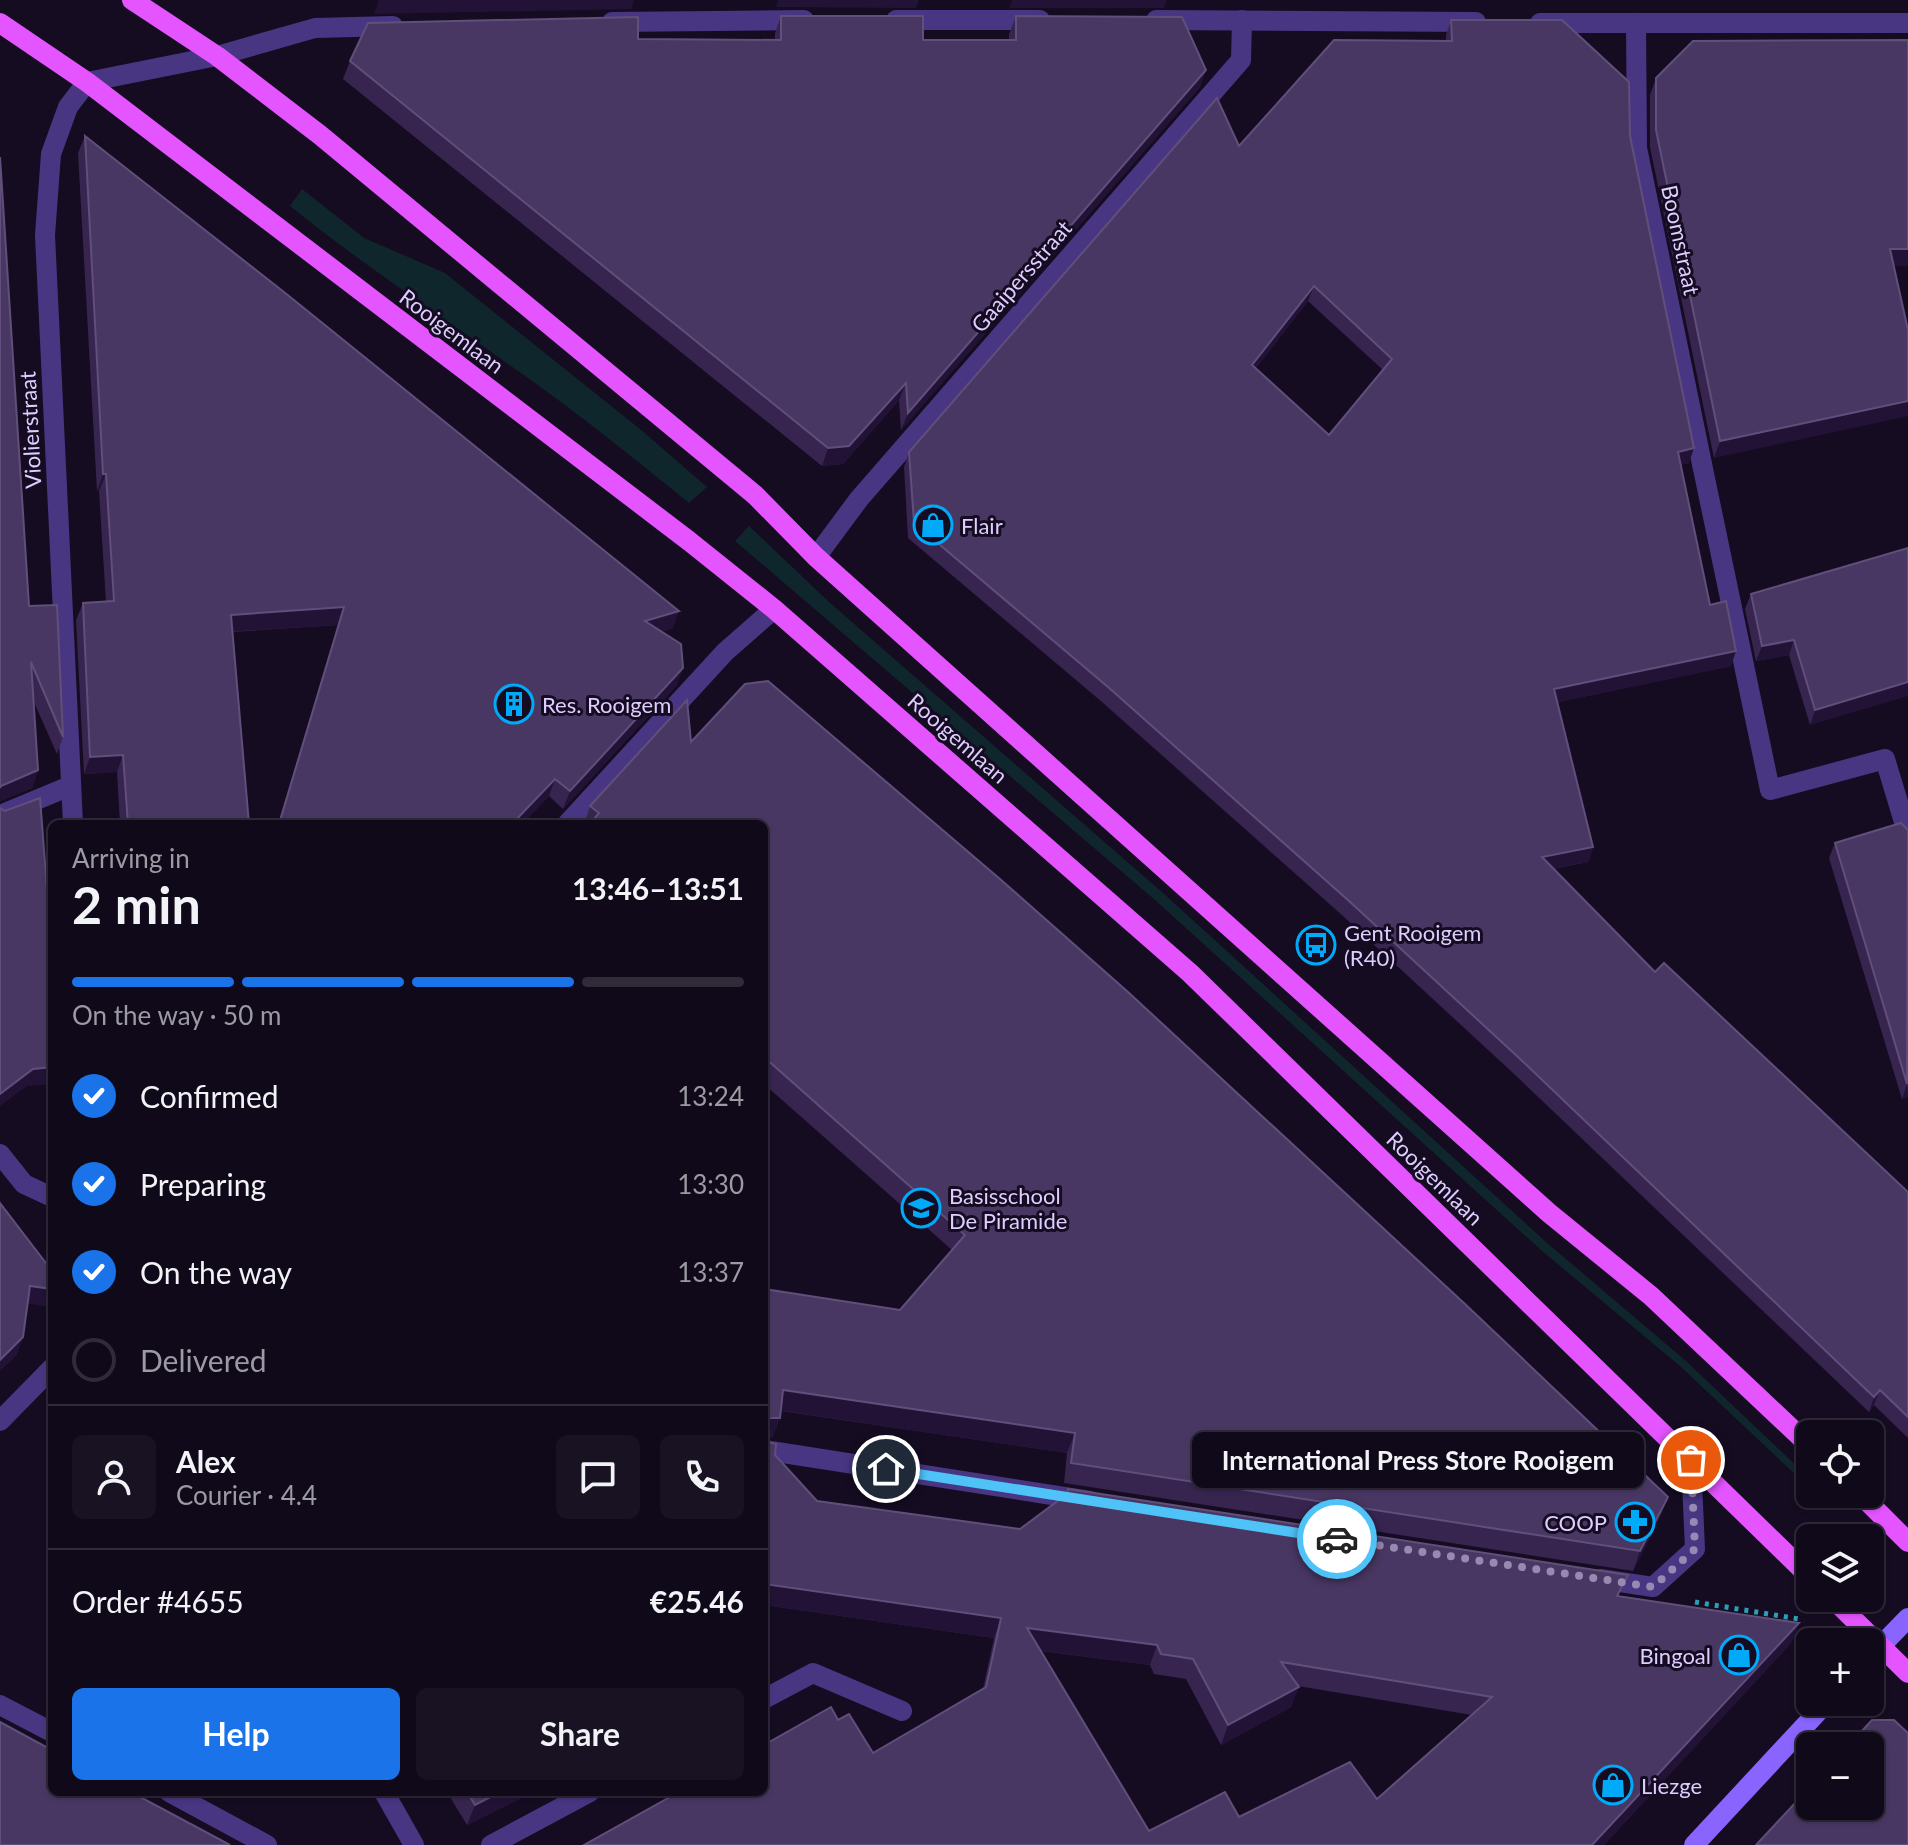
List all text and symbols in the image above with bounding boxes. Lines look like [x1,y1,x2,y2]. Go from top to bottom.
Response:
street label: Boomstraat [1656,182,1706,298]
street label: Gaaipersstraat [965,214,1077,337]
street label: Rooigemlaan [395,283,509,379]
street label: Violierstraat [13,371,47,489]
shop icon: Flair [912,504,954,546]
place label: Flair [961,512,1003,539]
building icon: Res. Rooigem [493,683,535,725]
street label: Rooigemlaan [902,687,1014,789]
place label: Res. Rooigem [542,691,671,718]
text: Arriving in [72,842,190,874]
text: 13:46–13:51 [572,870,744,906]
text: 2 min [72,873,201,935]
place label: Gent Rooigem (R40) [1344,919,1481,971]
bus stop icon: Gent Rooigem (R40) [1295,924,1337,966]
text: On the way · 50 m [72,999,281,1031]
icon: check [72,1074,116,1118]
text: Confirmed [140,1078,279,1114]
text: 13:24 [677,1080,744,1112]
street label: Rooigemlaan [1381,1125,1489,1231]
icon: check [72,1162,116,1206]
text: Preparing [140,1166,266,1202]
text: 13:30 [677,1168,744,1200]
place label: Basisschool De Piramide [949,1182,1067,1234]
school or university icon: Basisschool De Piramide [900,1187,942,1229]
icon: check [72,1250,116,1294]
text: On the way [140,1254,292,1290]
text: 13:37 [677,1256,744,1288]
text: Delivered [140,1342,267,1378]
map controls [1796,1420,1884,1820]
button: locate [1796,1420,1884,1508]
pin [1657,1426,1725,1494]
callout: International Press Store Rooigem [1191,1432,1643,1488]
button: person [72,1435,156,1519]
button: chat [556,1435,640,1519]
button: phone [660,1435,744,1519]
pin [852,1435,920,1503]
icon: bag [1669,1438,1713,1482]
text: Alex [176,1443,236,1479]
text: International Press Store Rooigem [1222,1444,1614,1476]
icon: home [864,1447,908,1491]
text: Courier · 4.4 [176,1479,317,1511]
courier [1297,1499,1377,1579]
pharmacy icon: COOP [1614,1501,1656,1543]
place label: COOP [1544,1509,1607,1536]
icon: car [1315,1517,1359,1561]
button: layers [1796,1524,1884,1612]
text: Order #4655 [72,1583,244,1619]
text: €25.46 [650,1583,744,1619]
button: + [1796,1628,1884,1716]
shop icon: Bingoal [1718,1634,1760,1676]
place label: Bingoal [1640,1642,1711,1669]
button: Help [72,1688,400,1780]
button: Share [416,1688,744,1780]
button: − [1796,1732,1884,1820]
shop icon: Liezge [1592,1764,1634,1806]
place label: Liezge [1641,1772,1702,1799]

